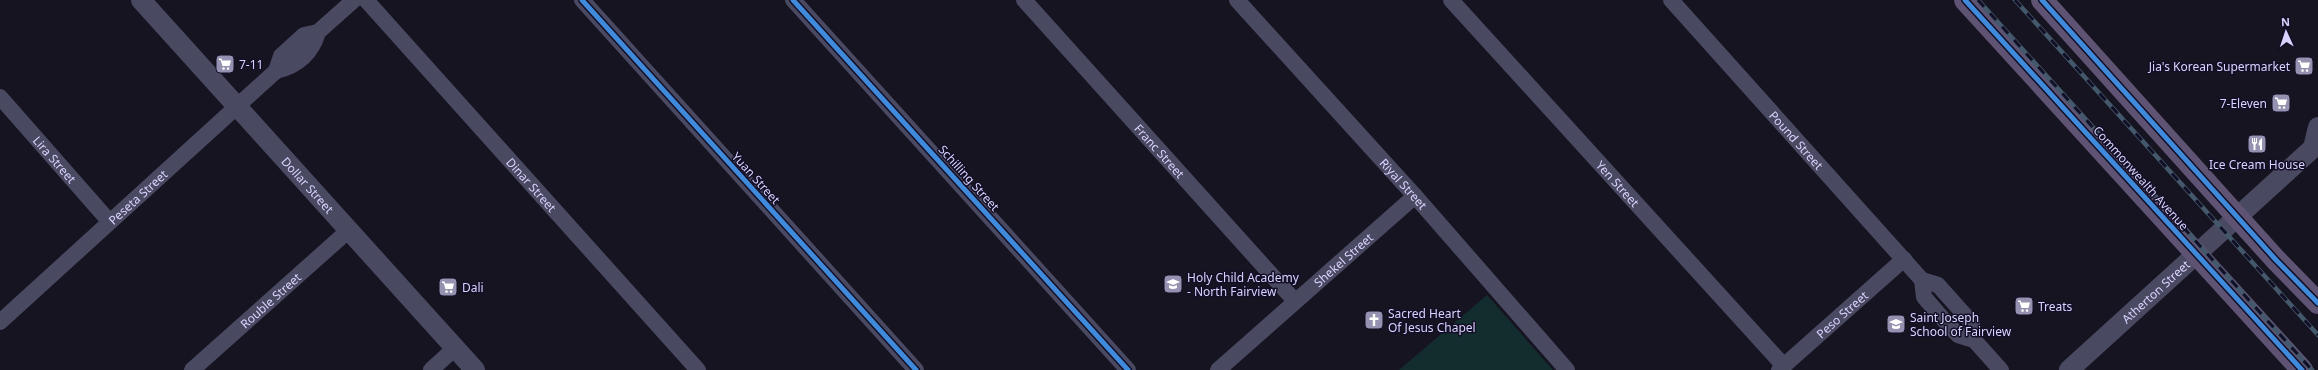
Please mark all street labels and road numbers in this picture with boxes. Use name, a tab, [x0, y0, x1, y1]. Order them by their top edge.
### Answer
street label: Pound Street	[1766, 107, 1828, 173]
street label: Franc Street	[1131, 120, 1189, 182]
street label: Commonwealth Avenue	[2090, 122, 2193, 234]
street label: Lira Street	[29, 132, 81, 187]
street label: Schilling Street	[935, 141, 1004, 215]
street label: Yuan Street	[728, 148, 784, 208]
street label: Dollar Street	[278, 153, 338, 217]
street label: Dinar Street	[503, 154, 561, 216]
street label: Riyal Street	[1376, 154, 1432, 213]
street label: Yen Street	[1592, 157, 1644, 211]
street label: Peseta Street	[104, 165, 171, 228]
street label: Shekel Street	[1310, 228, 1377, 290]
street label: Atherton Street	[2118, 255, 2194, 327]
street label: Rouble Street	[236, 268, 305, 332]
street label: Peso Street	[1812, 286, 1872, 342]

